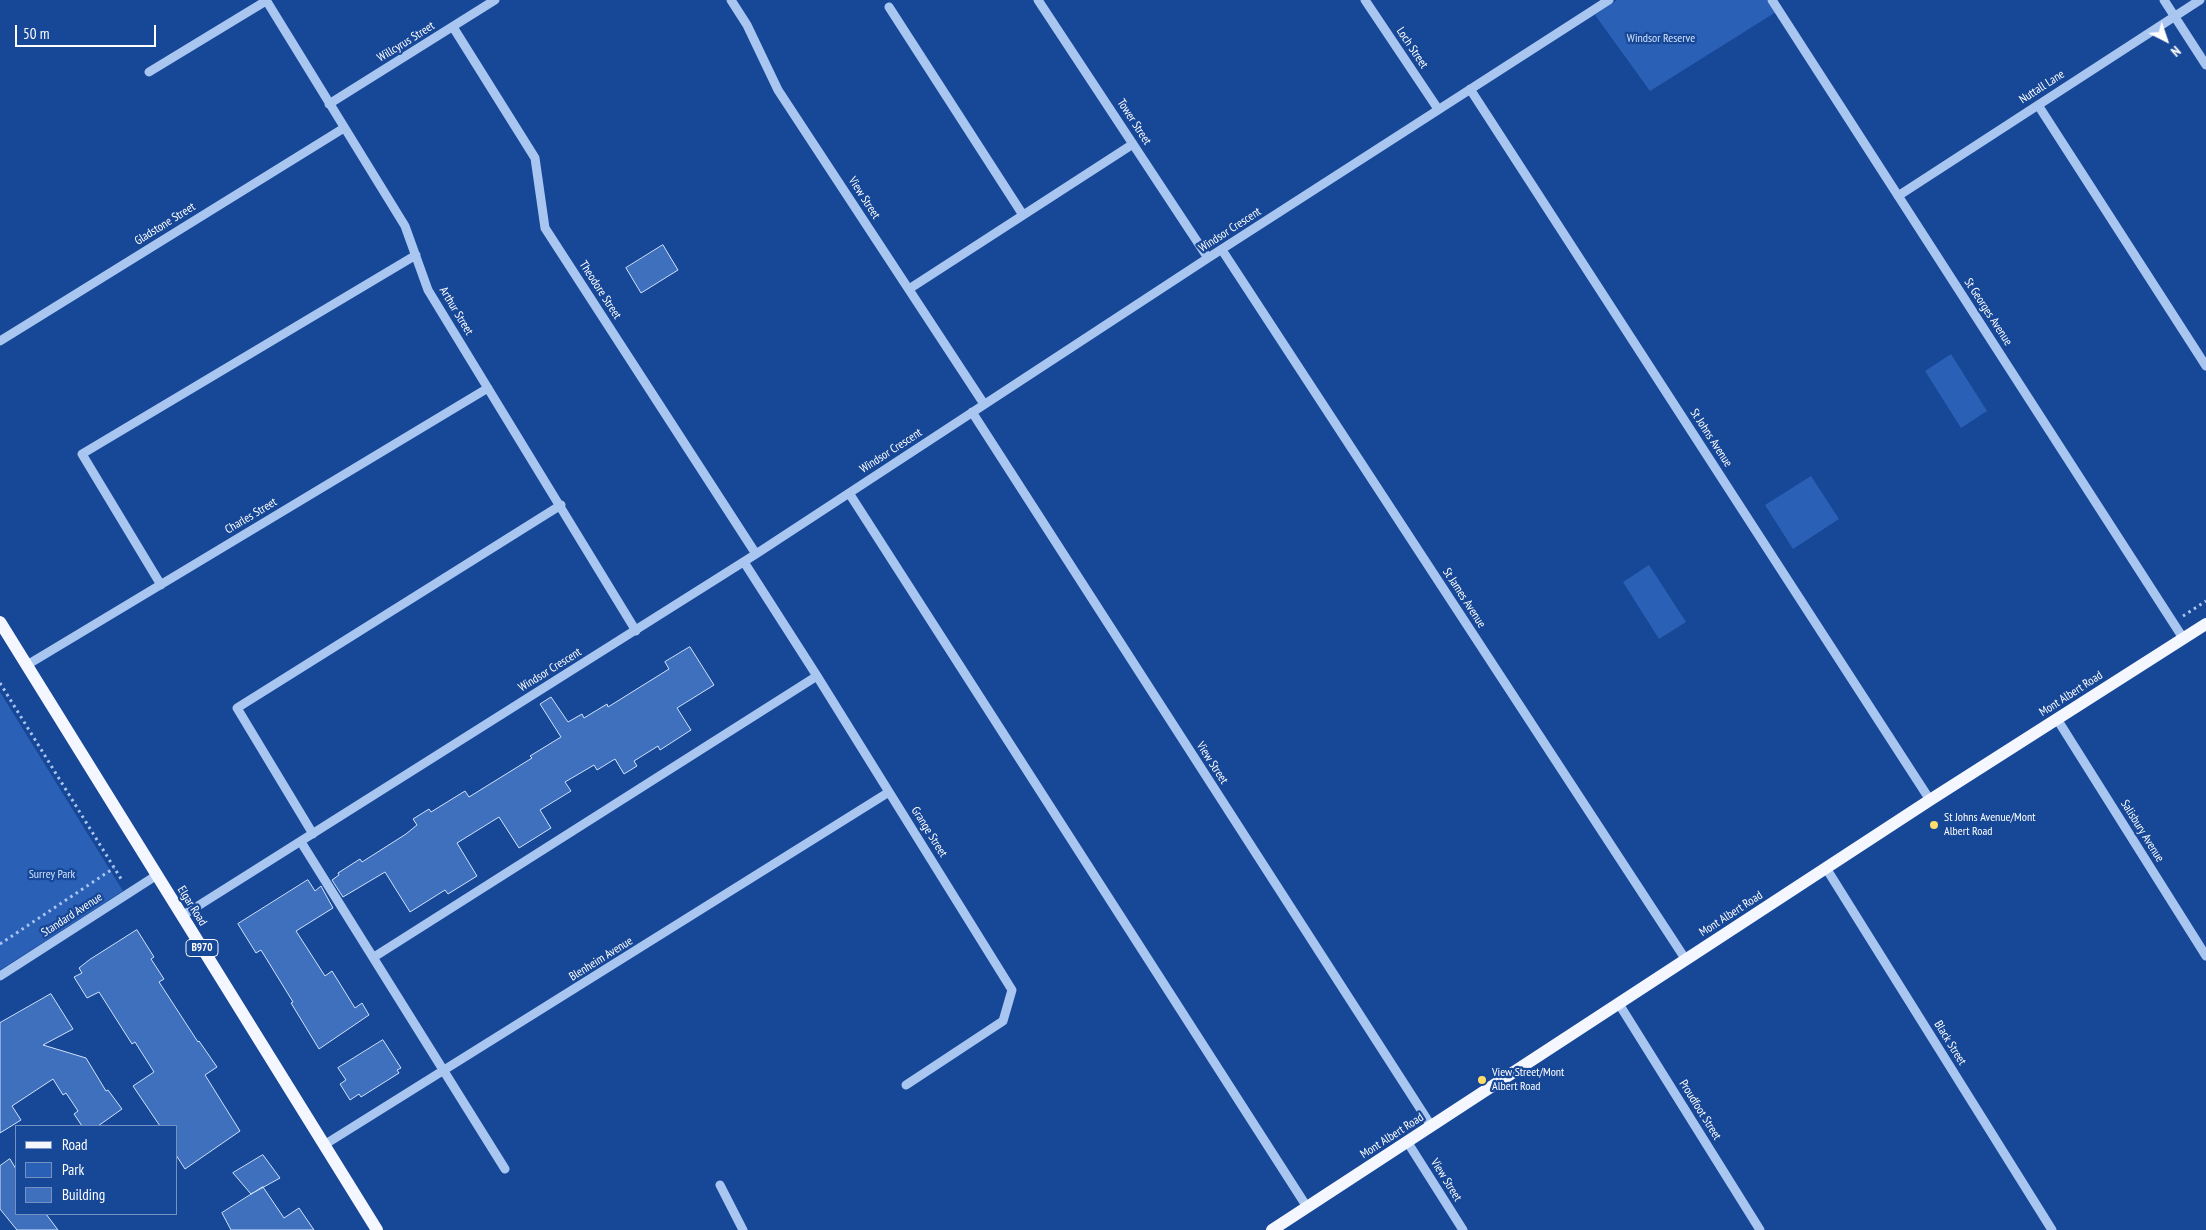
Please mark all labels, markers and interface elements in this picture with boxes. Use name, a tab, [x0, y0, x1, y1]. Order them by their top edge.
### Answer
scale bar	[18, 15, 159, 47]
north arrow	[2141, 15, 2191, 65]
street label: Willcyrus Street	[375, 19, 437, 65]
text: 50 m	[23, 24, 49, 43]
street label: Loch Street	[1393, 25, 1431, 71]
park label: Windsor Reserve	[1627, 32, 1695, 46]
text: N	[2167, 42, 2185, 61]
street label: Nuttall Lane	[2017, 67, 2067, 107]
street label: Tower Street	[1114, 96, 1154, 148]
street label: View Street	[845, 174, 883, 222]
street label: Gladstone Street	[132, 200, 198, 248]
street label: Windsor Crescent	[1196, 205, 1264, 255]
street label: Theodore Street	[576, 258, 624, 322]
street label: St Georges Avenue	[1961, 276, 2015, 348]
street label: Arthur Street	[436, 284, 476, 338]
street label: St Johns Avenue	[1687, 406, 1735, 470]
street label: Windsor Crescent	[857, 426, 925, 476]
street label: Charles Street	[222, 495, 280, 537]
street label: St James Avenue	[1439, 565, 1489, 631]
street label: Windsor Crescent	[516, 645, 584, 695]
street label: Mont Albert Road	[2037, 668, 2105, 720]
street label: View Street	[1193, 739, 1231, 787]
street label: Salisbury Avenue	[2117, 797, 2167, 865]
street label: Grange Street	[908, 804, 950, 860]
place label: St Johns Avenue/Mont Albert Road	[1944, 811, 2035, 839]
marker: St Johns Avenue/Mont Albert Road	[1928, 819, 1940, 831]
park label: Surrey Park	[29, 868, 75, 882]
street label: Elgar Road	[174, 883, 210, 929]
street label: Mont Albert Road	[1697, 888, 1765, 940]
street label: Standard Avenue	[39, 890, 105, 940]
street label: Blenheim Avenue	[567, 934, 635, 984]
road number: B970	[186, 940, 218, 956]
street label: Black Street	[1931, 1018, 1969, 1068]
place label: View Street/Mont Albert Road	[1492, 1066, 1564, 1094]
marker: View Street/Mont Albert Road	[1476, 1074, 1488, 1086]
street label: Proudfoot Street	[1676, 1077, 1724, 1143]
street label: Mont Albert Road	[1358, 1110, 1426, 1162]
legend	[15, 1125, 178, 1215]
text: Road	[62, 1135, 88, 1154]
street label: View Street	[1427, 1156, 1465, 1204]
text: Park	[62, 1160, 84, 1179]
text: Building	[62, 1185, 105, 1204]

